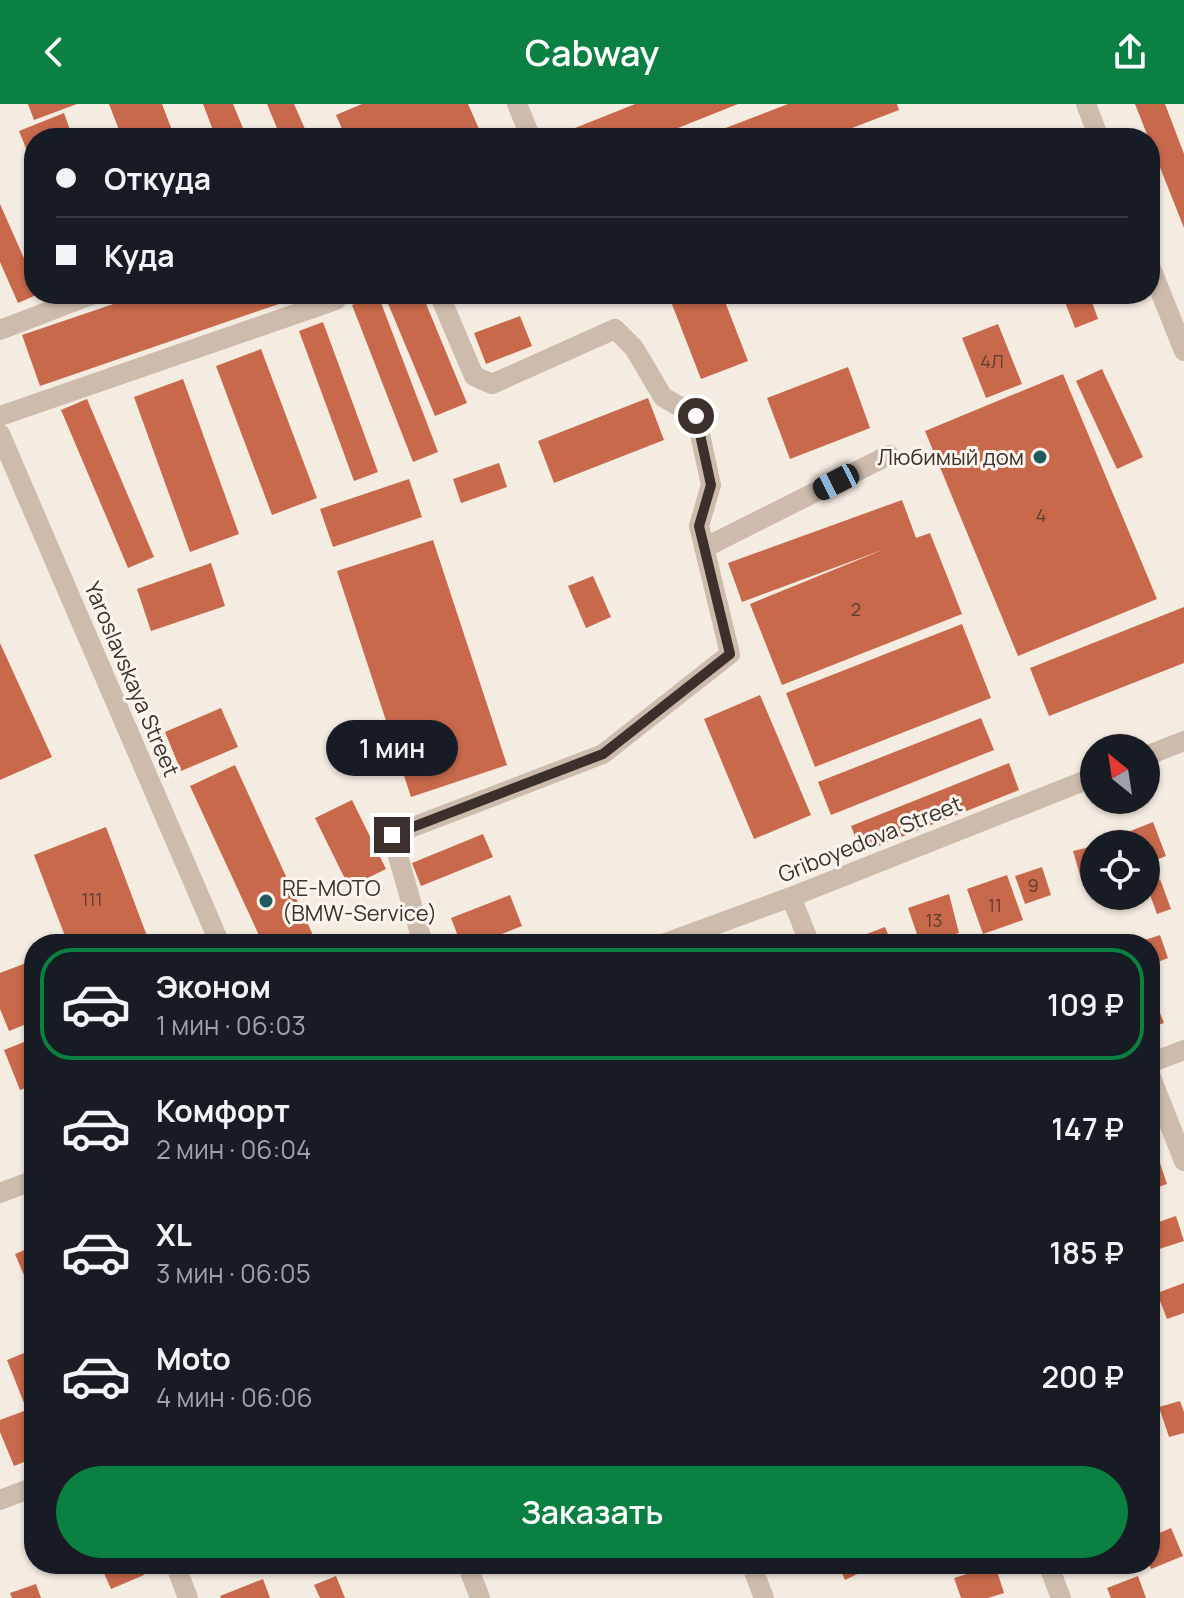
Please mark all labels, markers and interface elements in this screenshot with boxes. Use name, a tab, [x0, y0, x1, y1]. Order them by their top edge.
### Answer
text: Cabway	[525, 28, 659, 77]
icon: back	[32, 30, 76, 74]
icon: share	[1108, 30, 1152, 74]
text: Откуда	[104, 158, 211, 199]
text: Куда	[104, 235, 175, 276]
house number: 4Л	[980, 349, 1004, 373]
route start	[678, 398, 714, 434]
place label: Любимый дом	[878, 442, 1024, 472]
marker: Любимый дом	[1031, 448, 1049, 466]
car	[809, 460, 863, 504]
house number: 4	[1036, 503, 1046, 527]
street label: Yaroslavskaya Street	[77, 577, 187, 781]
house number: 2	[851, 597, 861, 621]
callout: 1 мин	[326, 719, 458, 775]
text: 1 мин	[359, 730, 425, 766]
north arrow	[1080, 734, 1160, 814]
map controls	[1080, 734, 1160, 910]
street label: Griboyedova Street	[774, 788, 966, 890]
route end	[374, 817, 410, 853]
button: locate	[1080, 830, 1160, 910]
place label: RE-MOTO (BMW-Service)	[282, 873, 437, 928]
house number: 9	[1027, 873, 1039, 897]
house number: 111	[81, 887, 103, 911]
marker: RE-MOTO (BMW-Service)	[257, 892, 275, 910]
house number: 11	[988, 893, 1002, 917]
house number: 13	[926, 908, 942, 932]
text: Эконом	[156, 966, 271, 1007]
icon: car	[60, 968, 132, 1040]
text: 109 ₽	[1047, 984, 1124, 1025]
text: 1 мин · 06:03	[156, 1007, 306, 1043]
text: Комфорт	[156, 1090, 290, 1131]
icon: car	[60, 1092, 132, 1164]
text: 147 ₽	[1051, 1108, 1124, 1149]
text: 2 мин · 06:04	[156, 1131, 311, 1167]
text: XL	[156, 1214, 192, 1255]
icon: car	[60, 1216, 132, 1288]
text: 185 ₽	[1049, 1232, 1124, 1273]
text: 3 мин · 06:05	[156, 1255, 311, 1291]
text: Moto	[156, 1338, 231, 1379]
icon: car	[60, 1340, 132, 1412]
text: 200 ₽	[1041, 1356, 1124, 1397]
text: 4 мин · 06:06	[156, 1379, 313, 1415]
button: Заказать	[56, 1466, 1128, 1558]

